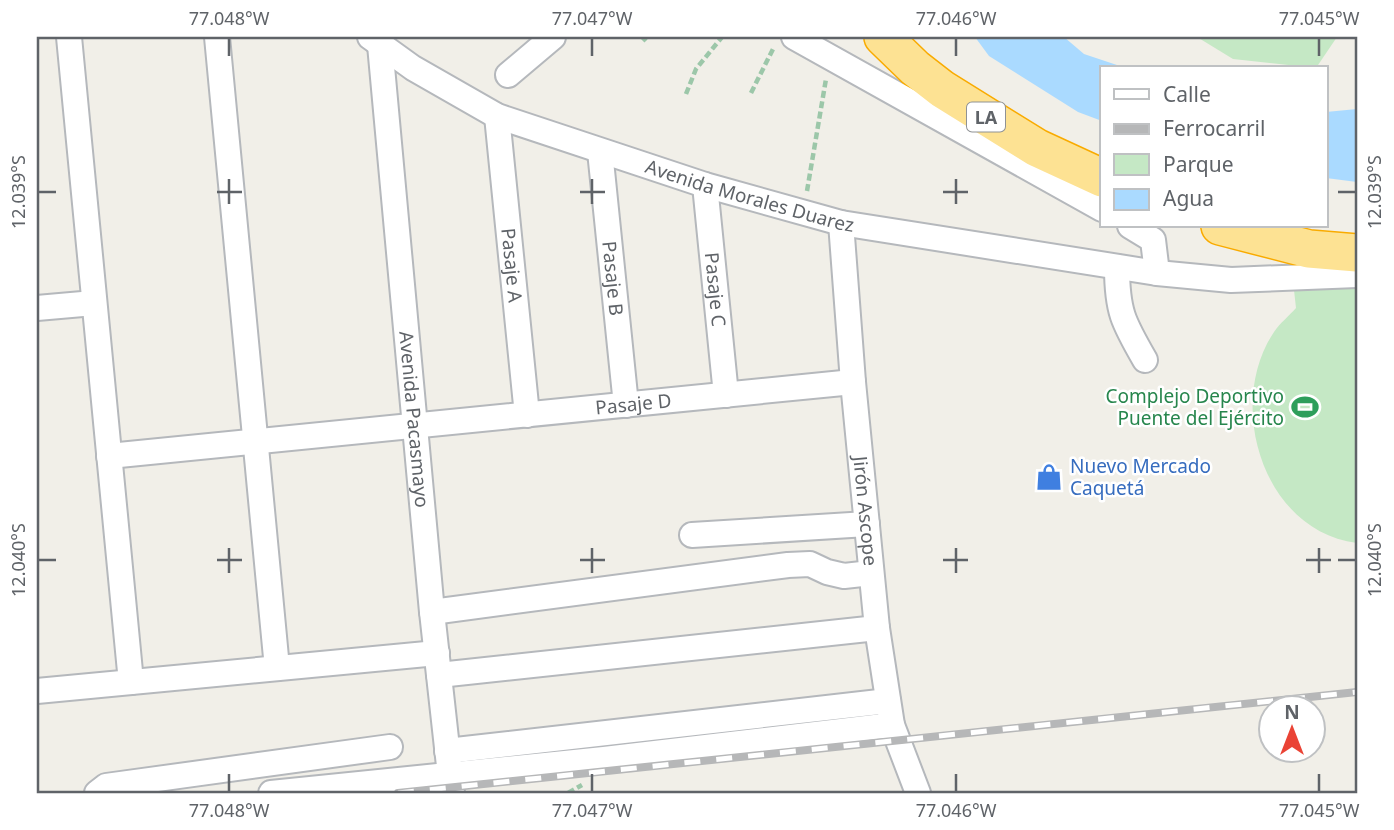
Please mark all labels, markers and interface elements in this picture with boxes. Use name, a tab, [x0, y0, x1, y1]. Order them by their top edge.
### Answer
text: 77.048°W	[189, 6, 270, 30]
text: 77.047°W	[552, 6, 633, 30]
text: 77.046°W	[916, 6, 997, 30]
text: 77.045°W	[1279, 6, 1360, 30]
legend	[1100, 66, 1328, 228]
text: Calle	[1163, 80, 1211, 108]
road number: LA	[967, 103, 1005, 132]
text: Ferrocarril	[1163, 114, 1265, 142]
text: Parque	[1163, 150, 1233, 178]
street label: Avenida Morales Duarez	[642, 153, 856, 238]
text: 12.039°S	[6, 155, 30, 229]
text: 12.039°S	[1362, 155, 1386, 229]
text: Agua	[1163, 184, 1214, 212]
street label: Pasaje A	[495, 227, 529, 305]
street label: Pasaje B	[596, 240, 630, 317]
street label: Pasaje C	[699, 251, 732, 328]
street label: Avenida Pacasmayo	[393, 330, 435, 509]
place label: Complejo Deportivo Puente del Ejército	[1106, 383, 1284, 431]
street label: Pasaje D	[594, 387, 673, 421]
sports icon: Complejo Deportivo Puente del Ejército	[1290, 392, 1320, 422]
street label: Jirón Ascope	[847, 453, 884, 567]
place label: Nuevo Mercado Caquetá	[1070, 453, 1211, 501]
shop icon: Nuevo Mercado Caquetá	[1034, 462, 1064, 492]
text: 12.040°S	[6, 523, 30, 597]
text: 12.040°S	[1362, 523, 1386, 597]
north arrow	[1258, 694, 1328, 764]
text: N	[1284, 699, 1300, 725]
text: 77.048°W	[189, 798, 270, 822]
text: 77.047°W	[552, 798, 633, 822]
text: 77.046°W	[916, 798, 997, 822]
text: 77.045°W	[1279, 798, 1360, 822]

